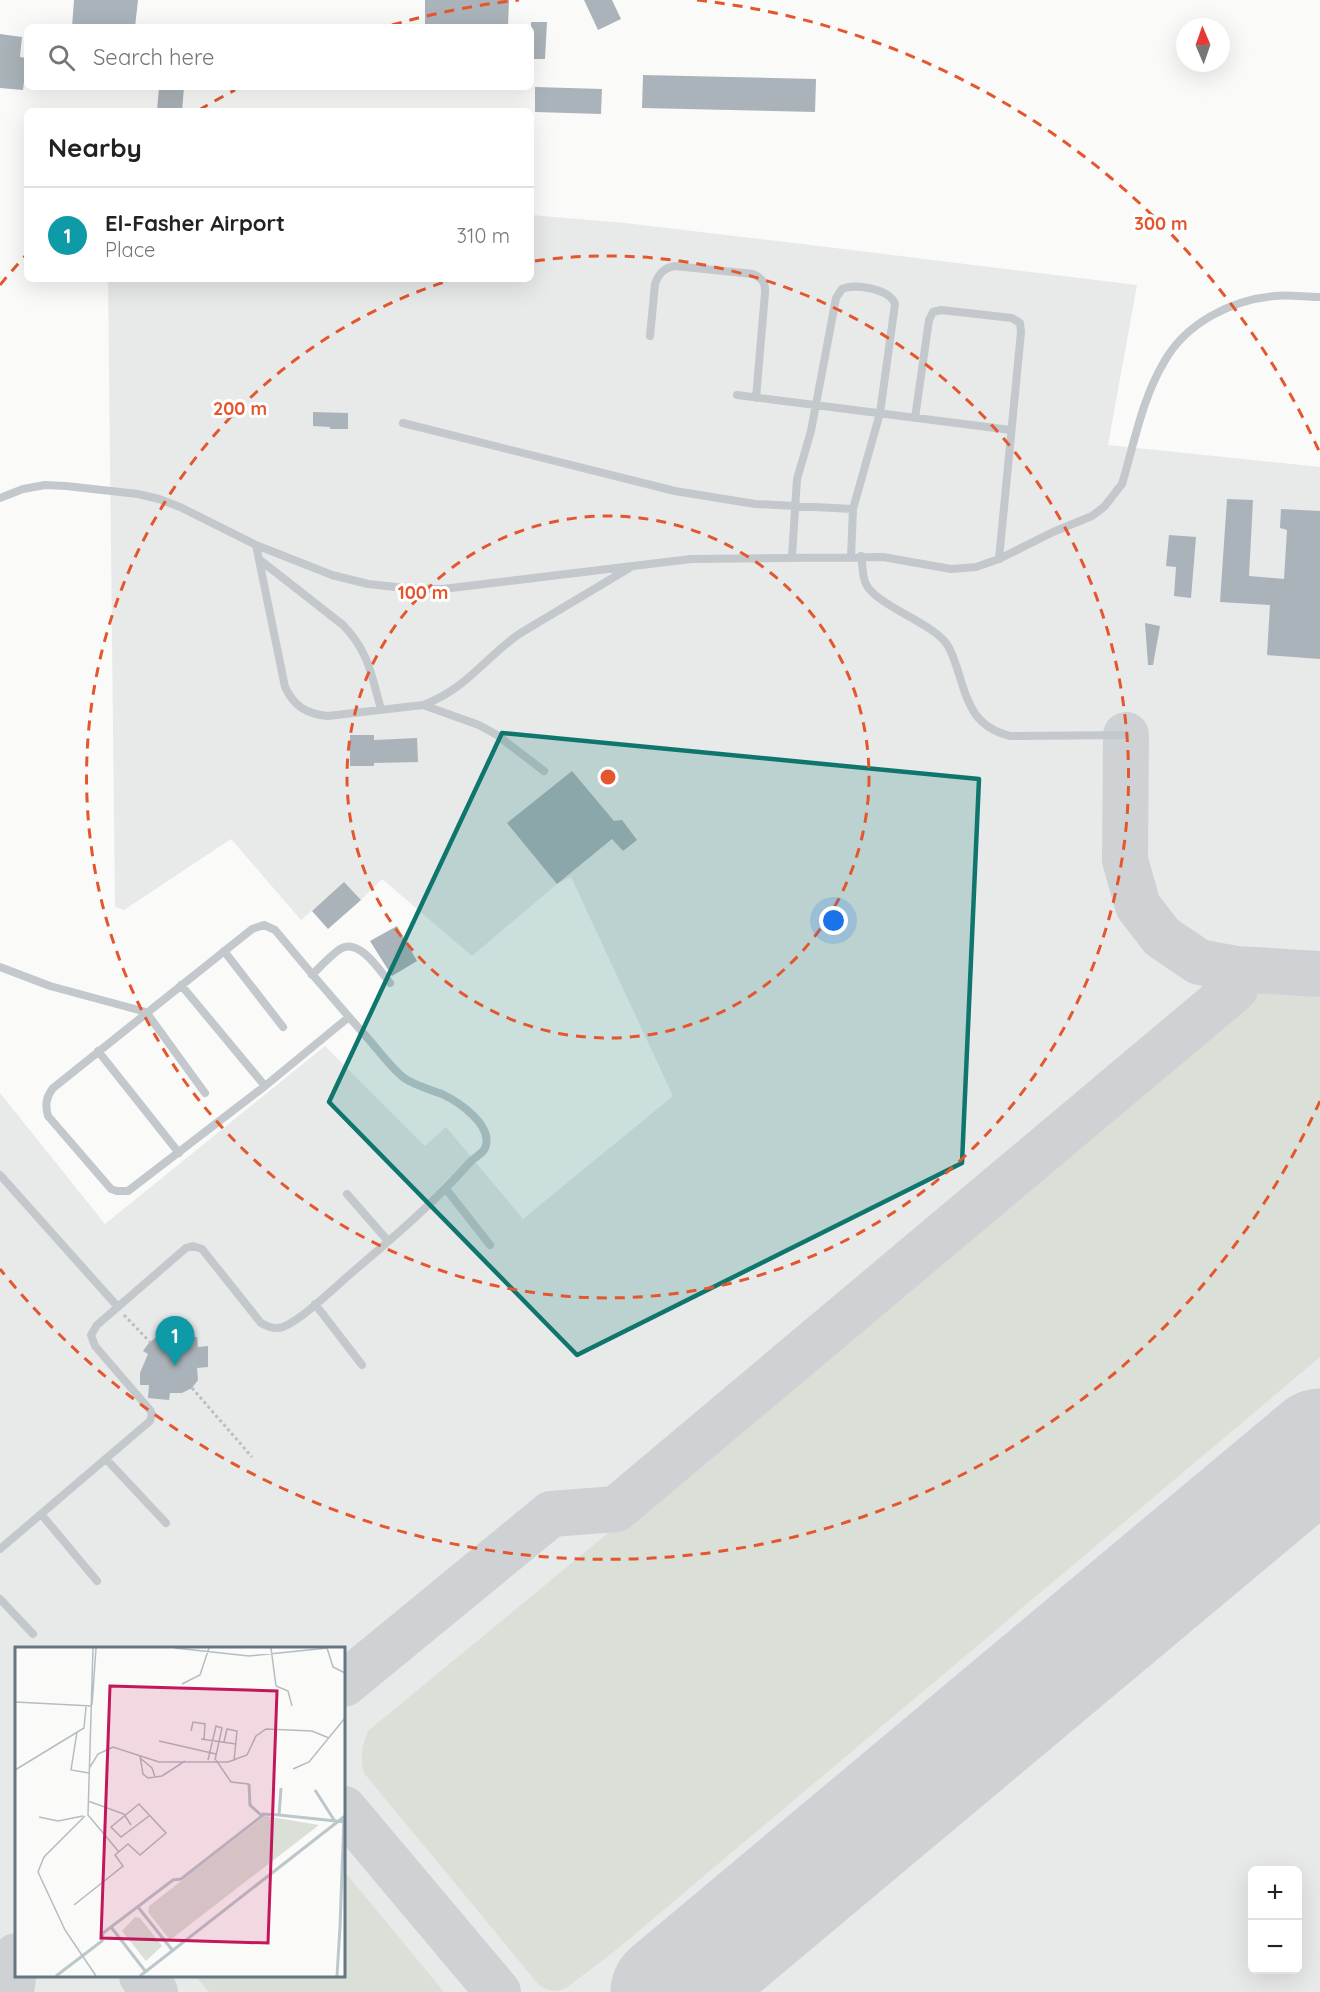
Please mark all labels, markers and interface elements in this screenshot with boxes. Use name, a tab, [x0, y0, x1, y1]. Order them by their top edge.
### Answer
north arrow	[1176, 18, 1230, 72]
search box	[24, 24, 534, 90]
icon: search	[45, 41, 78, 74]
text: Search here	[93, 43, 214, 71]
text: Nearby	[48, 131, 142, 164]
text: El-Fasher Airport	[105, 209, 285, 237]
text: 300 m	[1134, 212, 1188, 235]
text: 1	[64, 223, 71, 248]
text: 310 m	[457, 223, 510, 248]
text: Place	[105, 237, 155, 262]
text: 200 m	[213, 397, 267, 420]
text: 100 m	[398, 581, 448, 604]
centre of rings	[598, 767, 618, 787]
your location	[819, 906, 848, 935]
pin: 1	[156, 1316, 195, 1366]
inset map	[15, 1647, 345, 1977]
map controls	[1248, 1866, 1302, 1974]
button: +	[1248, 1866, 1302, 1920]
button: −	[1248, 1920, 1302, 1974]

